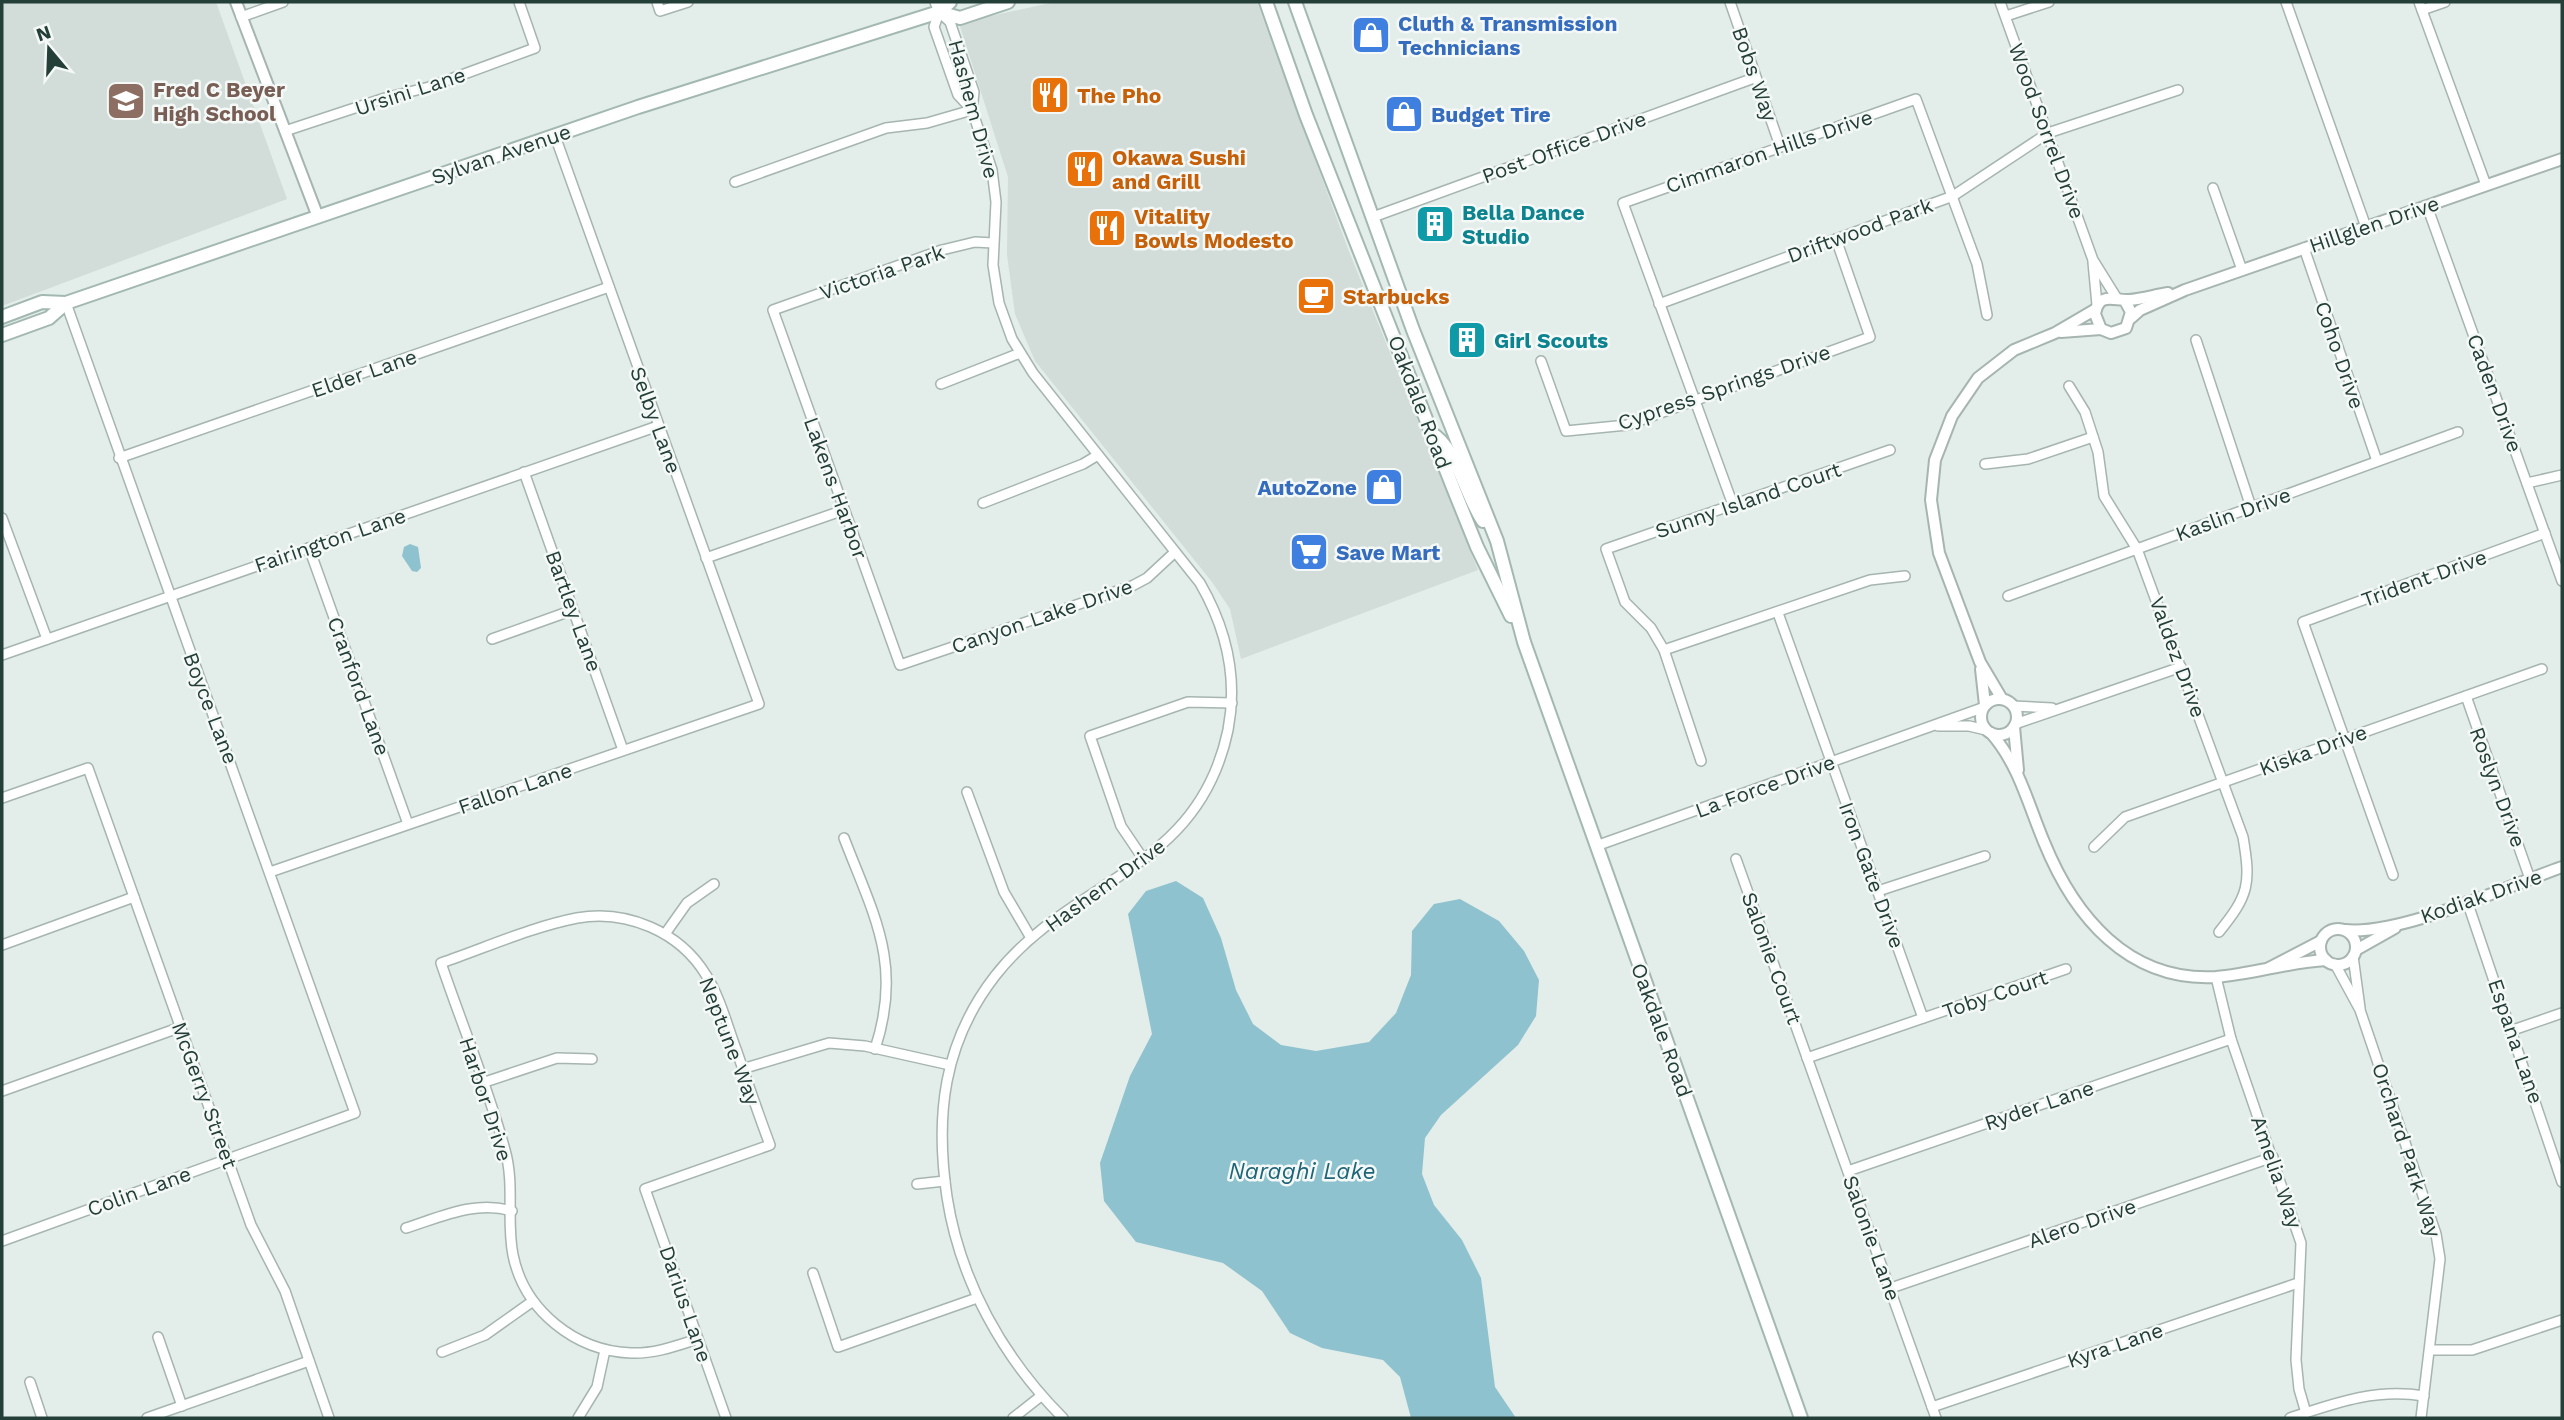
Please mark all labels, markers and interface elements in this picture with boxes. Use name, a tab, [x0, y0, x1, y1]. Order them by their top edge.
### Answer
place label: Cluth & Transmission Technicians	[1398, 11, 1617, 60]
north arrow	[14, 14, 84, 84]
shop icon: Cluth & Transmission Technicians	[1350, 14, 1392, 56]
text: N	[33, 20, 54, 47]
street label: Bobs Way	[1727, 23, 1783, 125]
street label: Hashem Drive	[943, 37, 1005, 181]
street label: Wood Sorrel Drive	[2004, 40, 2090, 222]
street label: Ursini Lane	[352, 61, 468, 121]
restaurant icon: The Pho	[1029, 74, 1071, 116]
place label: Fred C Beyer High School	[153, 77, 285, 126]
school or university icon: Fred C Beyer High School	[105, 80, 147, 122]
place label: The Pho	[1077, 83, 1161, 108]
shop icon: Budget Tire	[1383, 93, 1425, 135]
place label: Budget Tire	[1431, 102, 1551, 127]
street label: Cimmaron Hills Drive	[1662, 104, 1876, 198]
street label: Post Office Drive	[1478, 106, 1650, 188]
street label: Sylvan Avenue	[428, 118, 574, 190]
place label: Okawa Sushi and Grill	[1112, 145, 1246, 194]
restaurant icon: Okawa Sushi and Grill	[1064, 148, 1106, 190]
street label: Hillglen Drive	[2306, 190, 2442, 258]
street label: Driftwood Park	[1784, 192, 1936, 268]
place label: Bella Dance Studio	[1462, 200, 1585, 249]
building icon: Bella Dance Studio	[1414, 203, 1456, 245]
place label: Vitality Bowls Modesto	[1134, 204, 1294, 253]
restaurant icon: Vitality Bowls Modesto	[1086, 207, 1128, 249]
street label: Victoria Park	[816, 239, 948, 305]
cafe icon: Starbucks	[1295, 275, 1337, 317]
place label: Starbucks	[1343, 284, 1449, 309]
street label: Coho Drive	[2310, 298, 2370, 412]
building icon: Girl Scouts	[1446, 319, 1488, 361]
place label: Girl Scouts	[1494, 328, 1608, 353]
street label: Caden Drive	[2462, 330, 2528, 456]
street label: Oakdale Road	[1383, 332, 1457, 472]
street label: Cypress Springs Drive	[1614, 339, 1834, 435]
street label: Elder Lane	[308, 343, 420, 403]
street label: Selby Lane	[625, 363, 687, 477]
street label: Lakens Harbor	[799, 414, 873, 563]
street label: Sunny Island Court	[1652, 456, 1844, 544]
shop icon: AutoZone	[1363, 466, 1405, 508]
place label: AutoZone	[1257, 475, 1357, 500]
street label: Kaslin Drive	[2172, 482, 2294, 546]
street label: Fairington Lane	[251, 502, 409, 578]
supermarket icon: Save Mart	[1288, 531, 1330, 573]
place label: Save Mart	[1336, 540, 1440, 565]
street label: Trident Drive	[2358, 544, 2490, 612]
street label: Bartley Lane	[540, 547, 608, 675]
street label: Canyon Lake Drive	[948, 573, 1136, 659]
street label: Valdez Drive	[2145, 593, 2211, 721]
street label: Cranford Lane	[322, 613, 396, 759]
street label: Boyce Lane	[178, 649, 244, 767]
street label: Kiska Drive	[2256, 719, 2370, 781]
street label: Roslyn Drive	[2465, 723, 2531, 851]
street label: La Force Drive	[1692, 749, 1838, 823]
street label: Fallon Lane	[455, 757, 575, 819]
street label: Iron Gate Drive	[1834, 798, 1910, 952]
street label: Hashem Drive	[1040, 833, 1170, 937]
street label: Kodiak Drive	[2417, 864, 2545, 928]
street label: Salonie Court	[1737, 889, 1808, 1028]
street label: Oakdale Road	[1626, 959, 1698, 1101]
street label: Toby Court	[1939, 964, 2051, 1024]
street label: Neptune Way	[694, 973, 766, 1109]
street label: Espana Lane	[2483, 975, 2549, 1107]
street label: McGerry Street	[167, 1018, 243, 1172]
street label: Harbor Drive	[454, 1034, 518, 1164]
street label: Orchard Park Way	[2367, 1060, 2447, 1240]
street label: Ryder Lane	[1981, 1075, 2097, 1135]
street label: Amelia Way	[2246, 1112, 2308, 1232]
water label: Naraghi Lake	[1228, 1158, 1376, 1185]
street label: Colin Lane	[84, 1161, 194, 1221]
street label: Salonie Lane	[1838, 1172, 1906, 1304]
street label: Alero Drive	[2025, 1193, 2139, 1253]
street label: Darius Lane	[654, 1242, 718, 1366]
street label: Kyra Lane	[2064, 1317, 2166, 1373]

